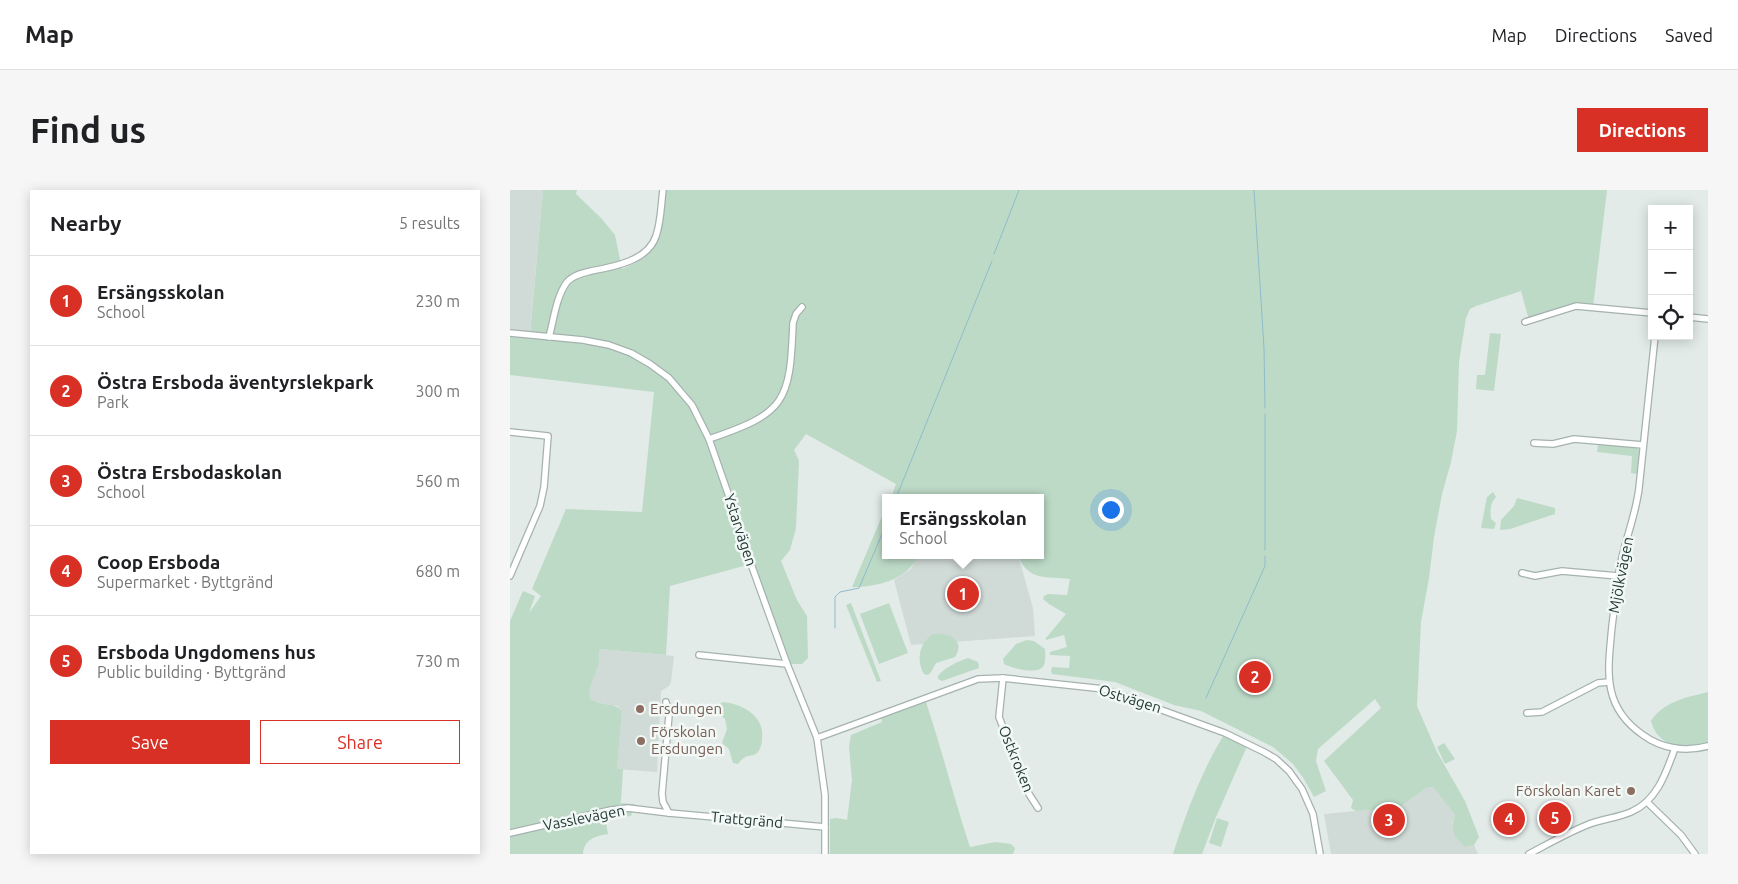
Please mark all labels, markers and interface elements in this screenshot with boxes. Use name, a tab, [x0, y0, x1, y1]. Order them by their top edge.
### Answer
text: Map	[25, 21, 74, 48]
text: Map	[1491, 25, 1527, 45]
text: Directions	[1555, 25, 1637, 45]
text: Saved	[1665, 25, 1713, 45]
button: Directions	[1577, 108, 1708, 152]
text: Find us	[30, 110, 146, 150]
map controls	[1648, 205, 1693, 340]
button: +	[1648, 205, 1693, 250]
text: Nearby	[50, 211, 121, 235]
text: 5 results	[399, 214, 460, 232]
button: −	[1648, 250, 1693, 295]
text: Ersängsskolan	[97, 281, 225, 303]
text: 1	[61, 292, 71, 310]
text: 230 m	[415, 292, 460, 310]
button: locate	[1648, 295, 1693, 340]
text: School	[97, 303, 145, 321]
text: Östra Ersboda äventyrslekpark	[97, 371, 374, 393]
text: 2	[61, 382, 71, 400]
text: 300 m	[415, 382, 460, 400]
text: Park	[97, 393, 129, 411]
text: Östra Ersbodaskolan	[97, 461, 282, 483]
text: 3	[61, 472, 71, 490]
text: 560 m	[415, 472, 460, 490]
text: School	[97, 483, 145, 501]
street label: Ystarvägen	[721, 492, 760, 568]
popup	[882, 494, 1044, 559]
your location	[1098, 497, 1124, 523]
text: Ersängsskolan	[899, 507, 1027, 529]
text: School	[899, 529, 947, 547]
street label: Mjölkvägen	[1605, 535, 1636, 615]
text: Coop Ersboda	[97, 551, 220, 573]
text: 4	[61, 562, 71, 580]
text: 680 m	[415, 562, 460, 580]
text: Supermarket · Byttgränd	[97, 573, 273, 591]
pin: 1	[947, 575, 979, 613]
text: Ersboda Ungdomens hus	[97, 641, 316, 663]
text: 5	[61, 652, 71, 670]
text: 730 m	[415, 652, 460, 670]
pin: 2	[1239, 658, 1271, 696]
text: Public building · Byttgränd	[97, 663, 286, 681]
street label: Ostvägen	[1097, 681, 1163, 716]
place label: Ersdungen	[650, 700, 722, 717]
marker: Ersdungen	[634, 703, 646, 715]
button: Save	[50, 720, 250, 764]
button: Share	[260, 720, 460, 764]
place label: Förskolan Ersdungen	[651, 723, 723, 757]
street label: Ostkroken	[995, 723, 1037, 795]
marker: Förskolan Ersdungen	[635, 735, 647, 747]
place label: Förskolan Karet	[1516, 782, 1621, 799]
marker: Förskolan Karet	[1625, 785, 1637, 797]
pin: 5	[1539, 799, 1571, 837]
pin: 4	[1493, 800, 1525, 838]
street label: Vasslevägen	[542, 801, 626, 834]
pin: 3	[1373, 801, 1405, 839]
street label: Trattgränd	[710, 808, 784, 831]

